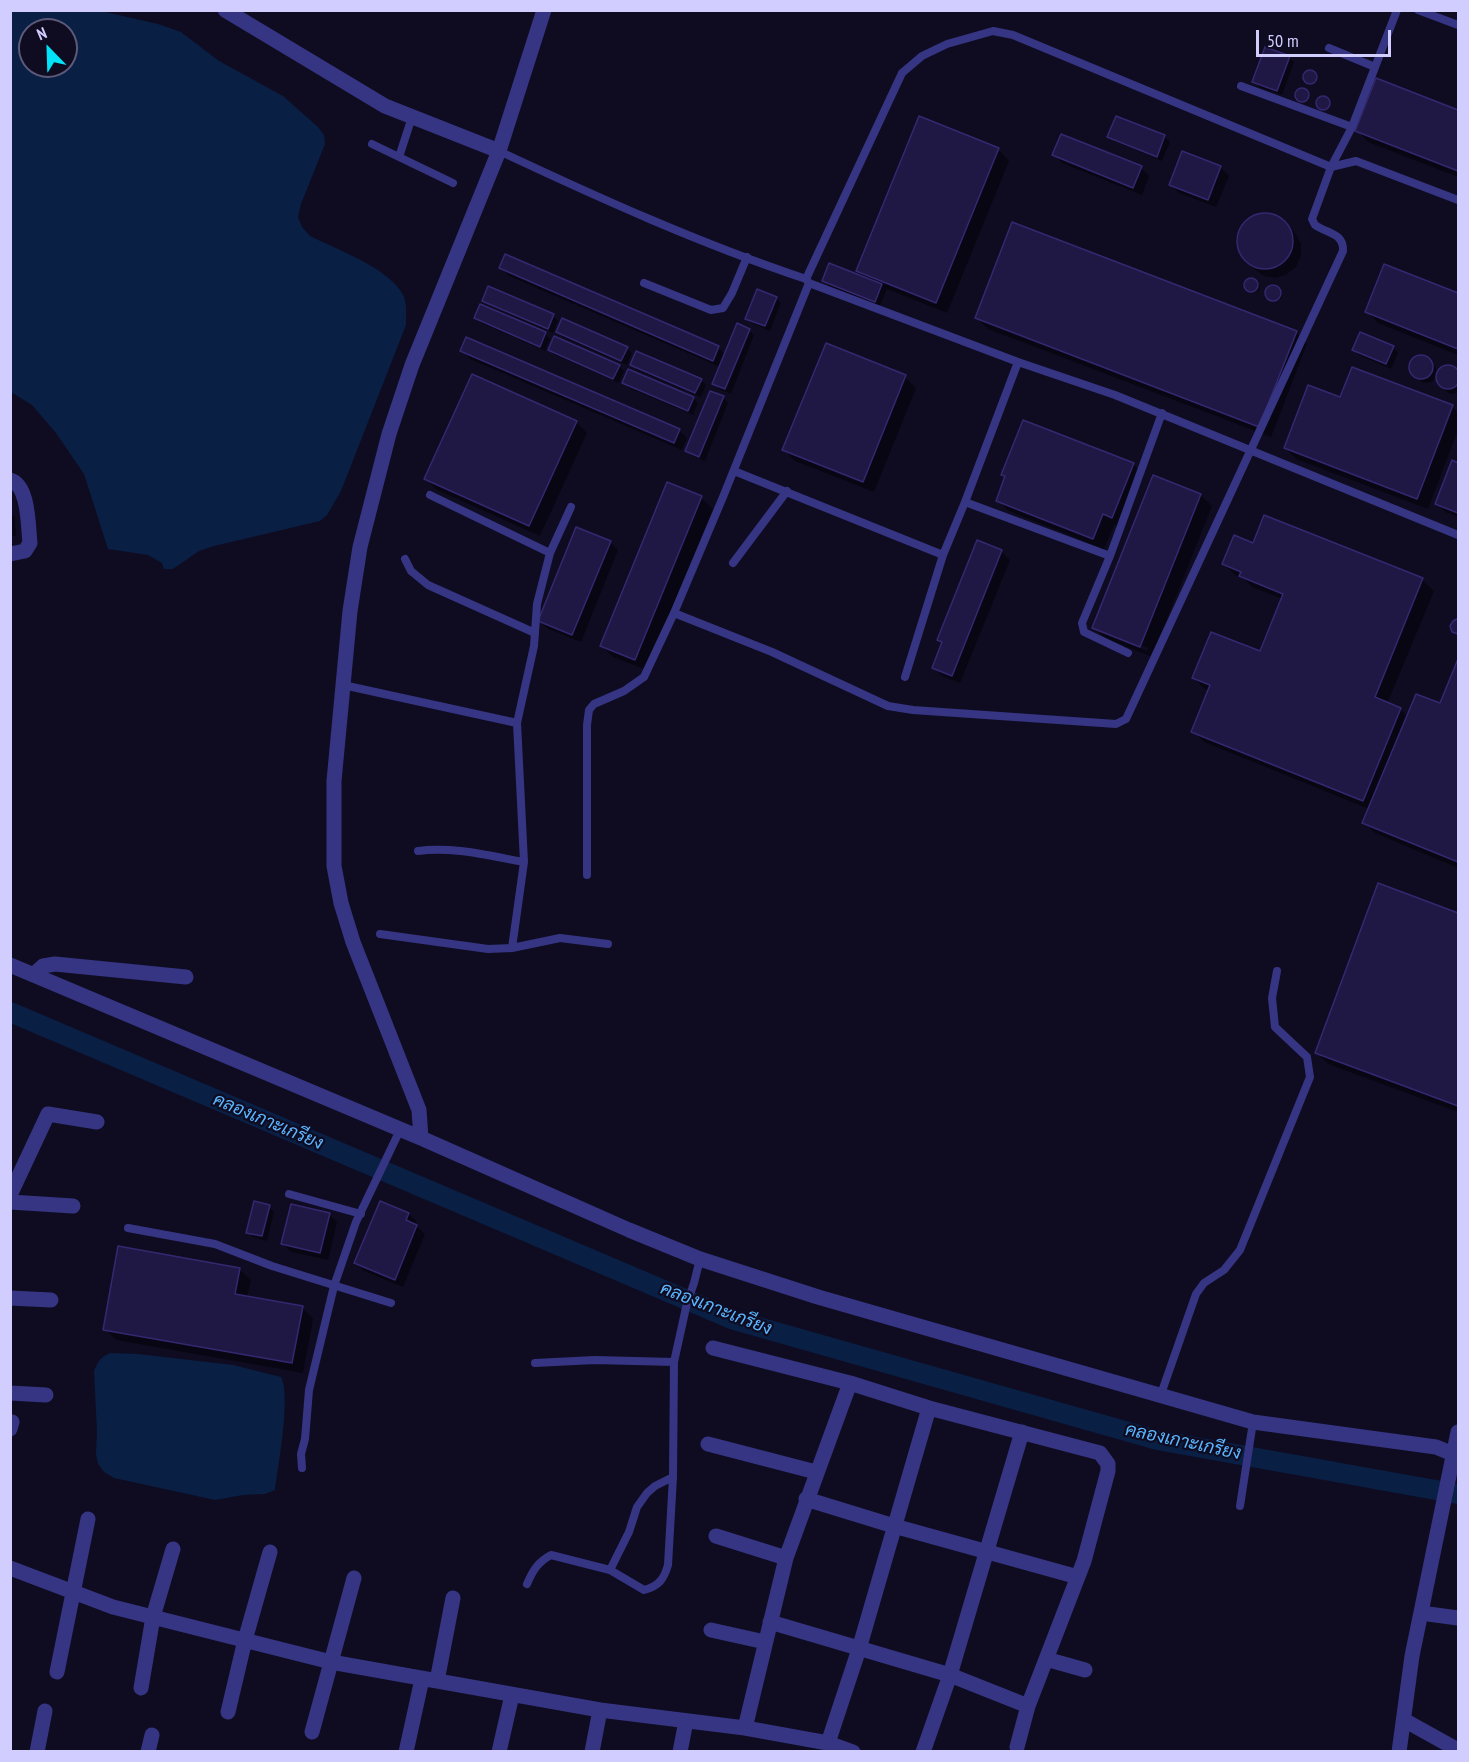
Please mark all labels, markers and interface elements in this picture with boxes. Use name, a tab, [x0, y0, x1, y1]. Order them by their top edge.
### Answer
north arrow	[18, 18, 78, 78]
scale bar	[1259, 18, 1394, 56]
text: N	[34, 22, 50, 44]
text: 50 m	[1267, 29, 1299, 52]
water label: คลองเกาะเกรียง	[210, 1089, 326, 1155]
water label: คลองเกาะเกรียง	[657, 1278, 775, 1340]
water label: คลองเกาะเกรียง	[1123, 1419, 1243, 1465]

